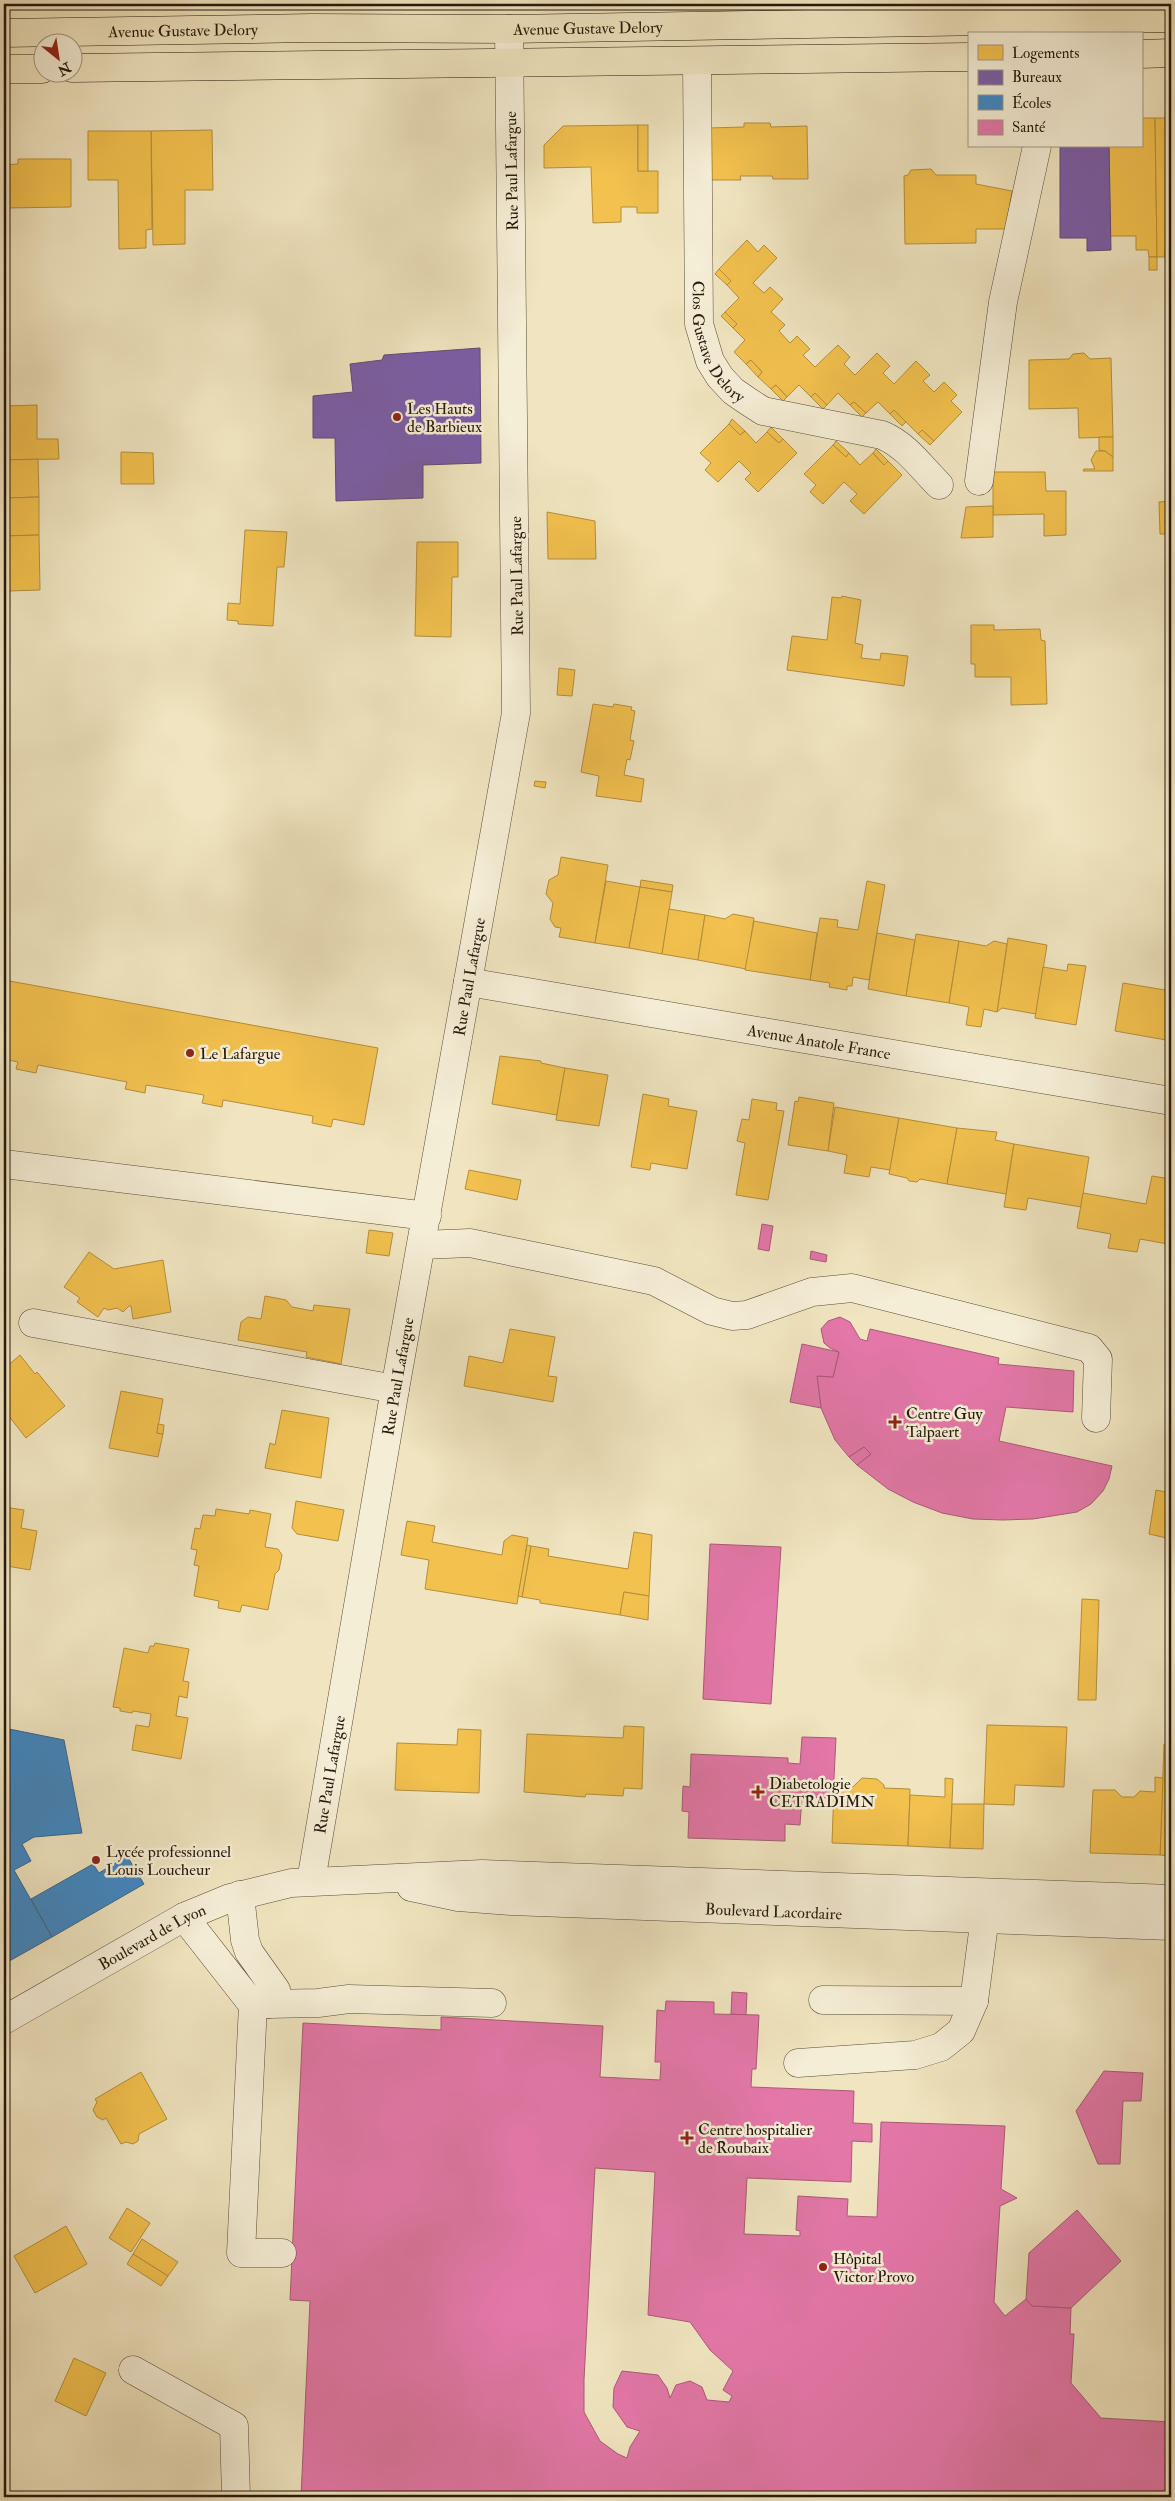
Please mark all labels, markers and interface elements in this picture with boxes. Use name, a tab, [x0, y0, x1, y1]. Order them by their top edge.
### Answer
street label: Avenue Gustave Delory	[512, 17, 664, 40]
street label: Avenue Gustave Delory	[107, 20, 259, 42]
north arrow	[32, 32, 82, 82]
legend	[968, 32, 1142, 148]
text: Logements	[1012, 44, 1079, 63]
text: N	[54, 58, 75, 80]
text: Bureaux	[1012, 68, 1062, 87]
text: Écoles	[1012, 92, 1051, 113]
street label: Rue Paul Lafargue	[501, 111, 523, 231]
text: Santé	[1012, 118, 1046, 137]
street label: Clos Gustave Delory	[688, 281, 749, 408]
place label: Les Hauts de Barbieux	[407, 399, 482, 437]
marker: Les Hauts de Barbieux	[391, 411, 403, 423]
street label: Rue Paul Lafargue	[506, 516, 528, 636]
street label: Rue Paul Lafargue	[449, 916, 490, 1038]
street label: Avenue Anatole France	[745, 1020, 892, 1064]
place label: Le Lafargue	[200, 1044, 281, 1064]
marker: Le Lafargue	[184, 1047, 196, 1059]
street label: Rue Paul Lafargue	[378, 1315, 419, 1437]
place label: Centre Guy Talpaert	[906, 1404, 983, 1443]
marker: Centre Guy Talpaert	[888, 1415, 902, 1429]
street label: Rue Paul Lafargue	[310, 1714, 350, 1835]
place label: Diabetologie CETRADIMN	[769, 1774, 876, 1812]
marker: Diabetologie CETRADIMN	[751, 1785, 765, 1799]
place label: Lycée professionnel Louis Loucheur	[106, 1842, 231, 1880]
marker: Lycée professionnel Louis Loucheur	[90, 1854, 102, 1866]
street label: Boulevard Lacordaire	[705, 1899, 843, 1925]
street label: Boulevard de Lyon	[95, 1900, 209, 1975]
place label: Centre hospitalier de Roubaix	[698, 2120, 812, 2158]
marker: Centre hospitalier de Roubaix	[680, 2131, 694, 2145]
place label: Hôpital Victor Provo	[833, 2249, 915, 2287]
marker: Hôpital Victor Provo	[817, 2261, 829, 2273]

